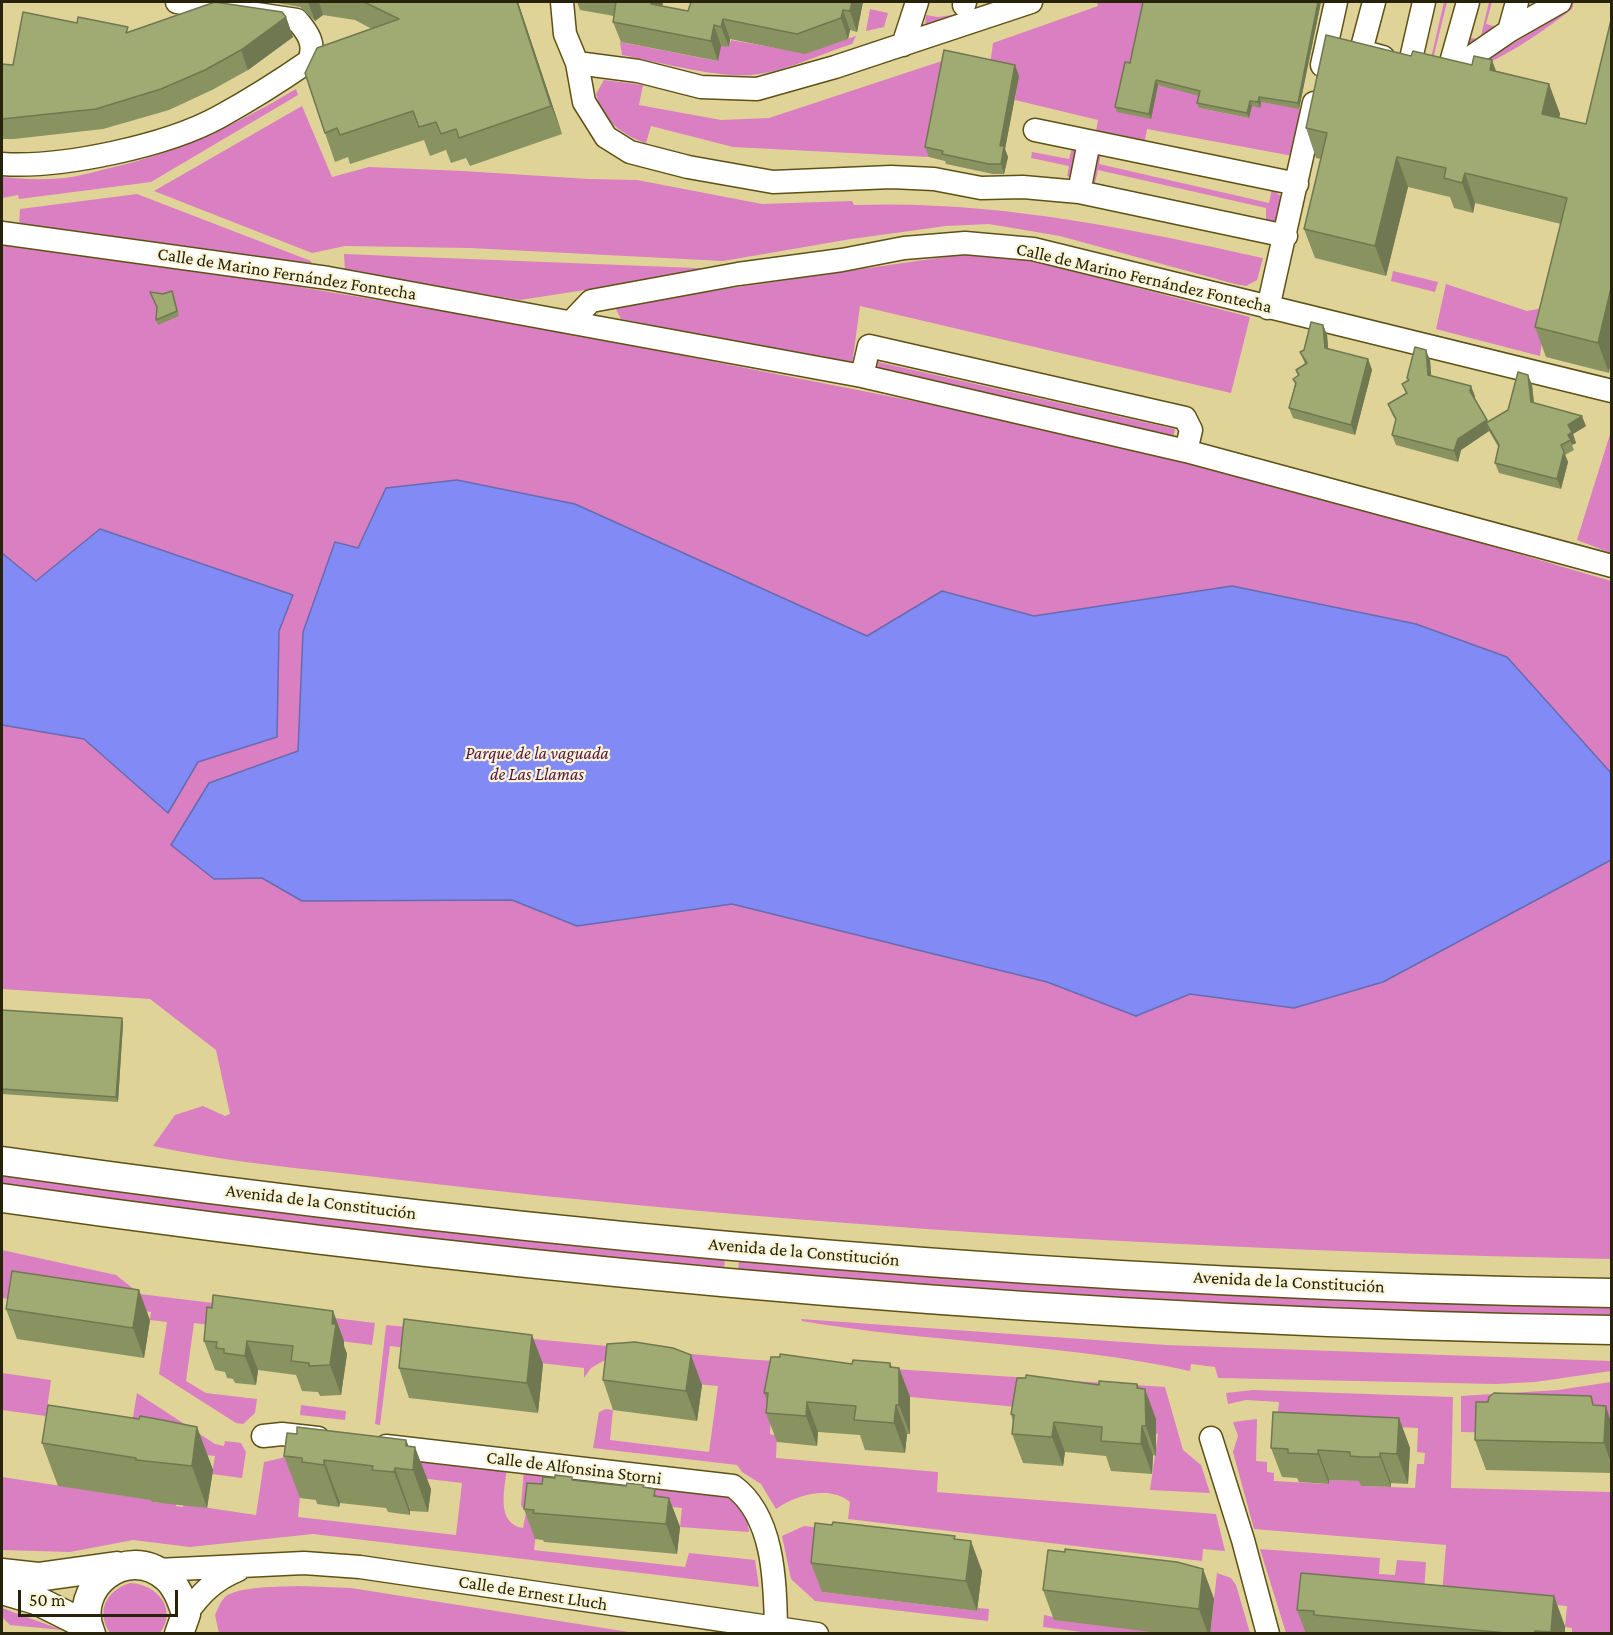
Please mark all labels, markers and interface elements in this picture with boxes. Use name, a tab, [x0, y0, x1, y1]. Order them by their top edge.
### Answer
street label: Calle de Marino Fernández Fontecha	[1014, 238, 1274, 318]
street label: Calle de Marino Fernández Fontecha	[156, 243, 418, 305]
park label: Parque de la vaguada de Las Llamas	[465, 742, 609, 784]
street label: Avenida de la Constitución	[225, 1180, 417, 1224]
street label: Avenida de la Constitución	[708, 1233, 900, 1271]
street label: Avenida de la Constitución	[1193, 1266, 1385, 1298]
street label: Calle de Alfonsina Storni	[485, 1447, 663, 1489]
street label: Calle de Ernest Lluch	[457, 1571, 609, 1615]
scale bar	[21, 1578, 182, 1616]
text: 50 m	[29, 1590, 66, 1610]

